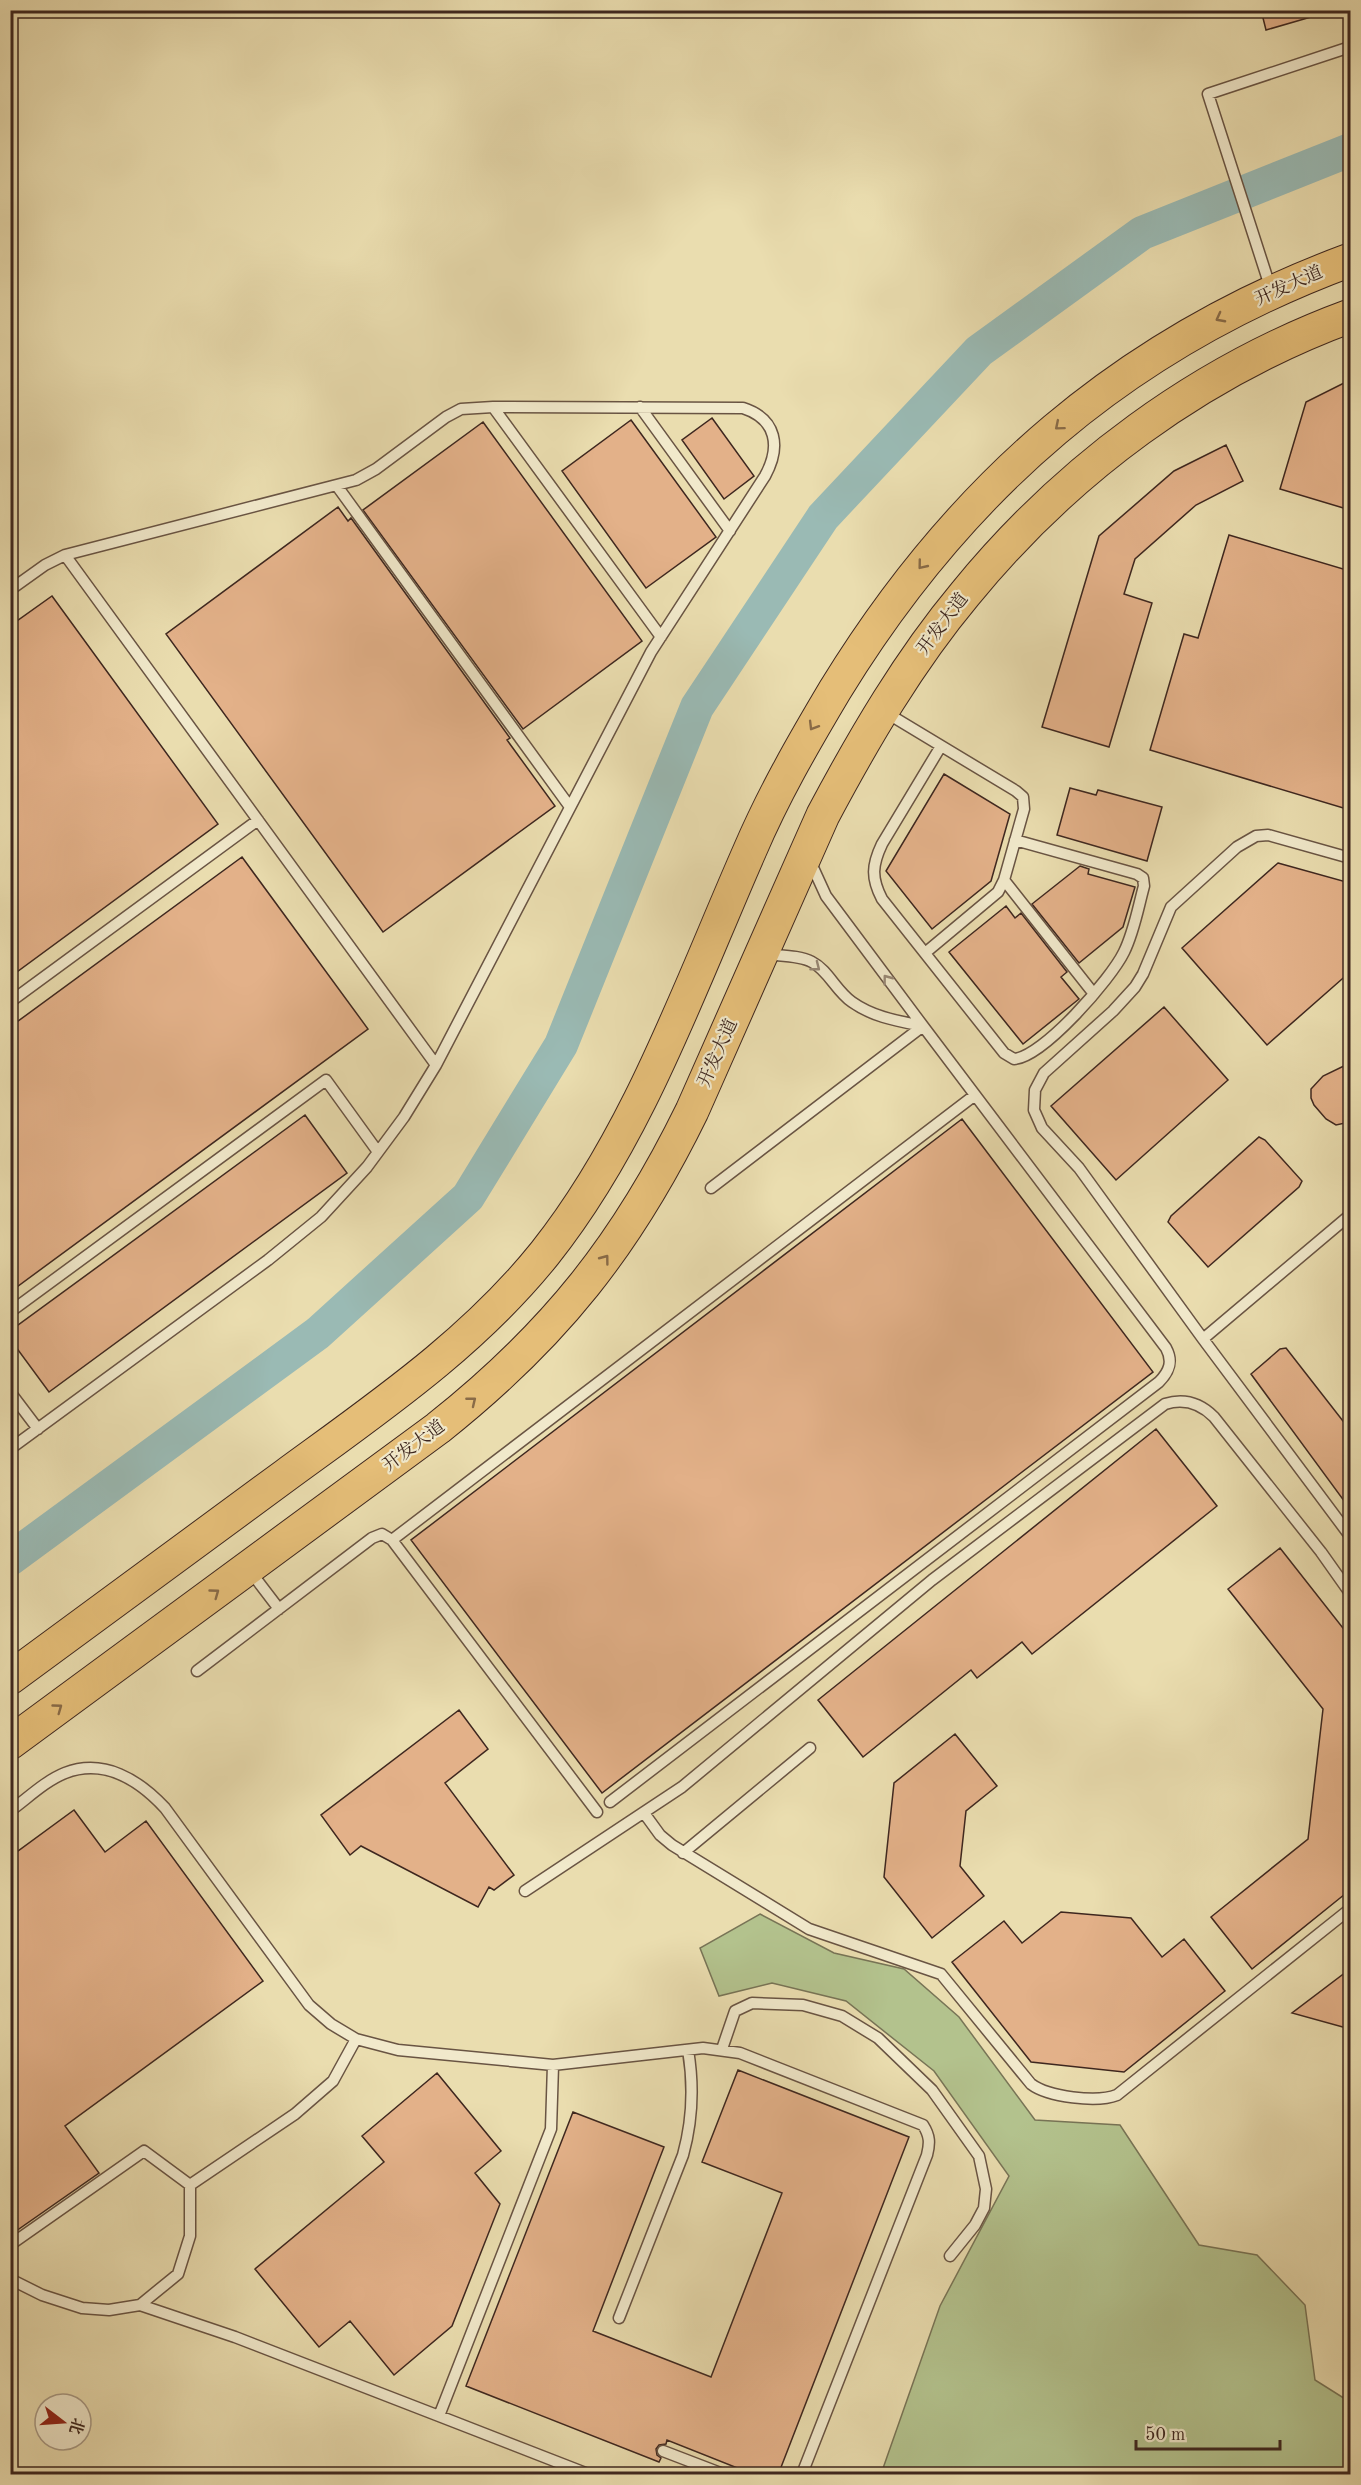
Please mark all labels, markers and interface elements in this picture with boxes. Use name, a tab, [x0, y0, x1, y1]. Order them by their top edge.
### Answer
street label: 开发大道	[1252, 261, 1326, 309]
one-way arrow	[1216, 311, 1226, 322]
one-way arrow	[1054, 419, 1065, 430]
one-way arrow	[918, 558, 929, 569]
street label: 开发大道	[913, 589, 972, 658]
one-way arrow	[809, 720, 821, 730]
one-way arrow	[809, 960, 820, 971]
one-way arrow	[884, 975, 895, 986]
street label: 开发大道	[693, 1016, 741, 1090]
one-way arrow	[598, 1254, 609, 1265]
one-way arrow	[465, 1397, 476, 1408]
street label: 开发大道	[379, 1416, 448, 1475]
one-way arrow	[208, 1589, 219, 1600]
one-way arrow	[51, 1704, 62, 1715]
north arrow	[33, 2392, 93, 2452]
scale bar	[1136, 2413, 1280, 2451]
text: 北	[65, 2416, 87, 2436]
text: 50 m	[1145, 2426, 1185, 2444]

